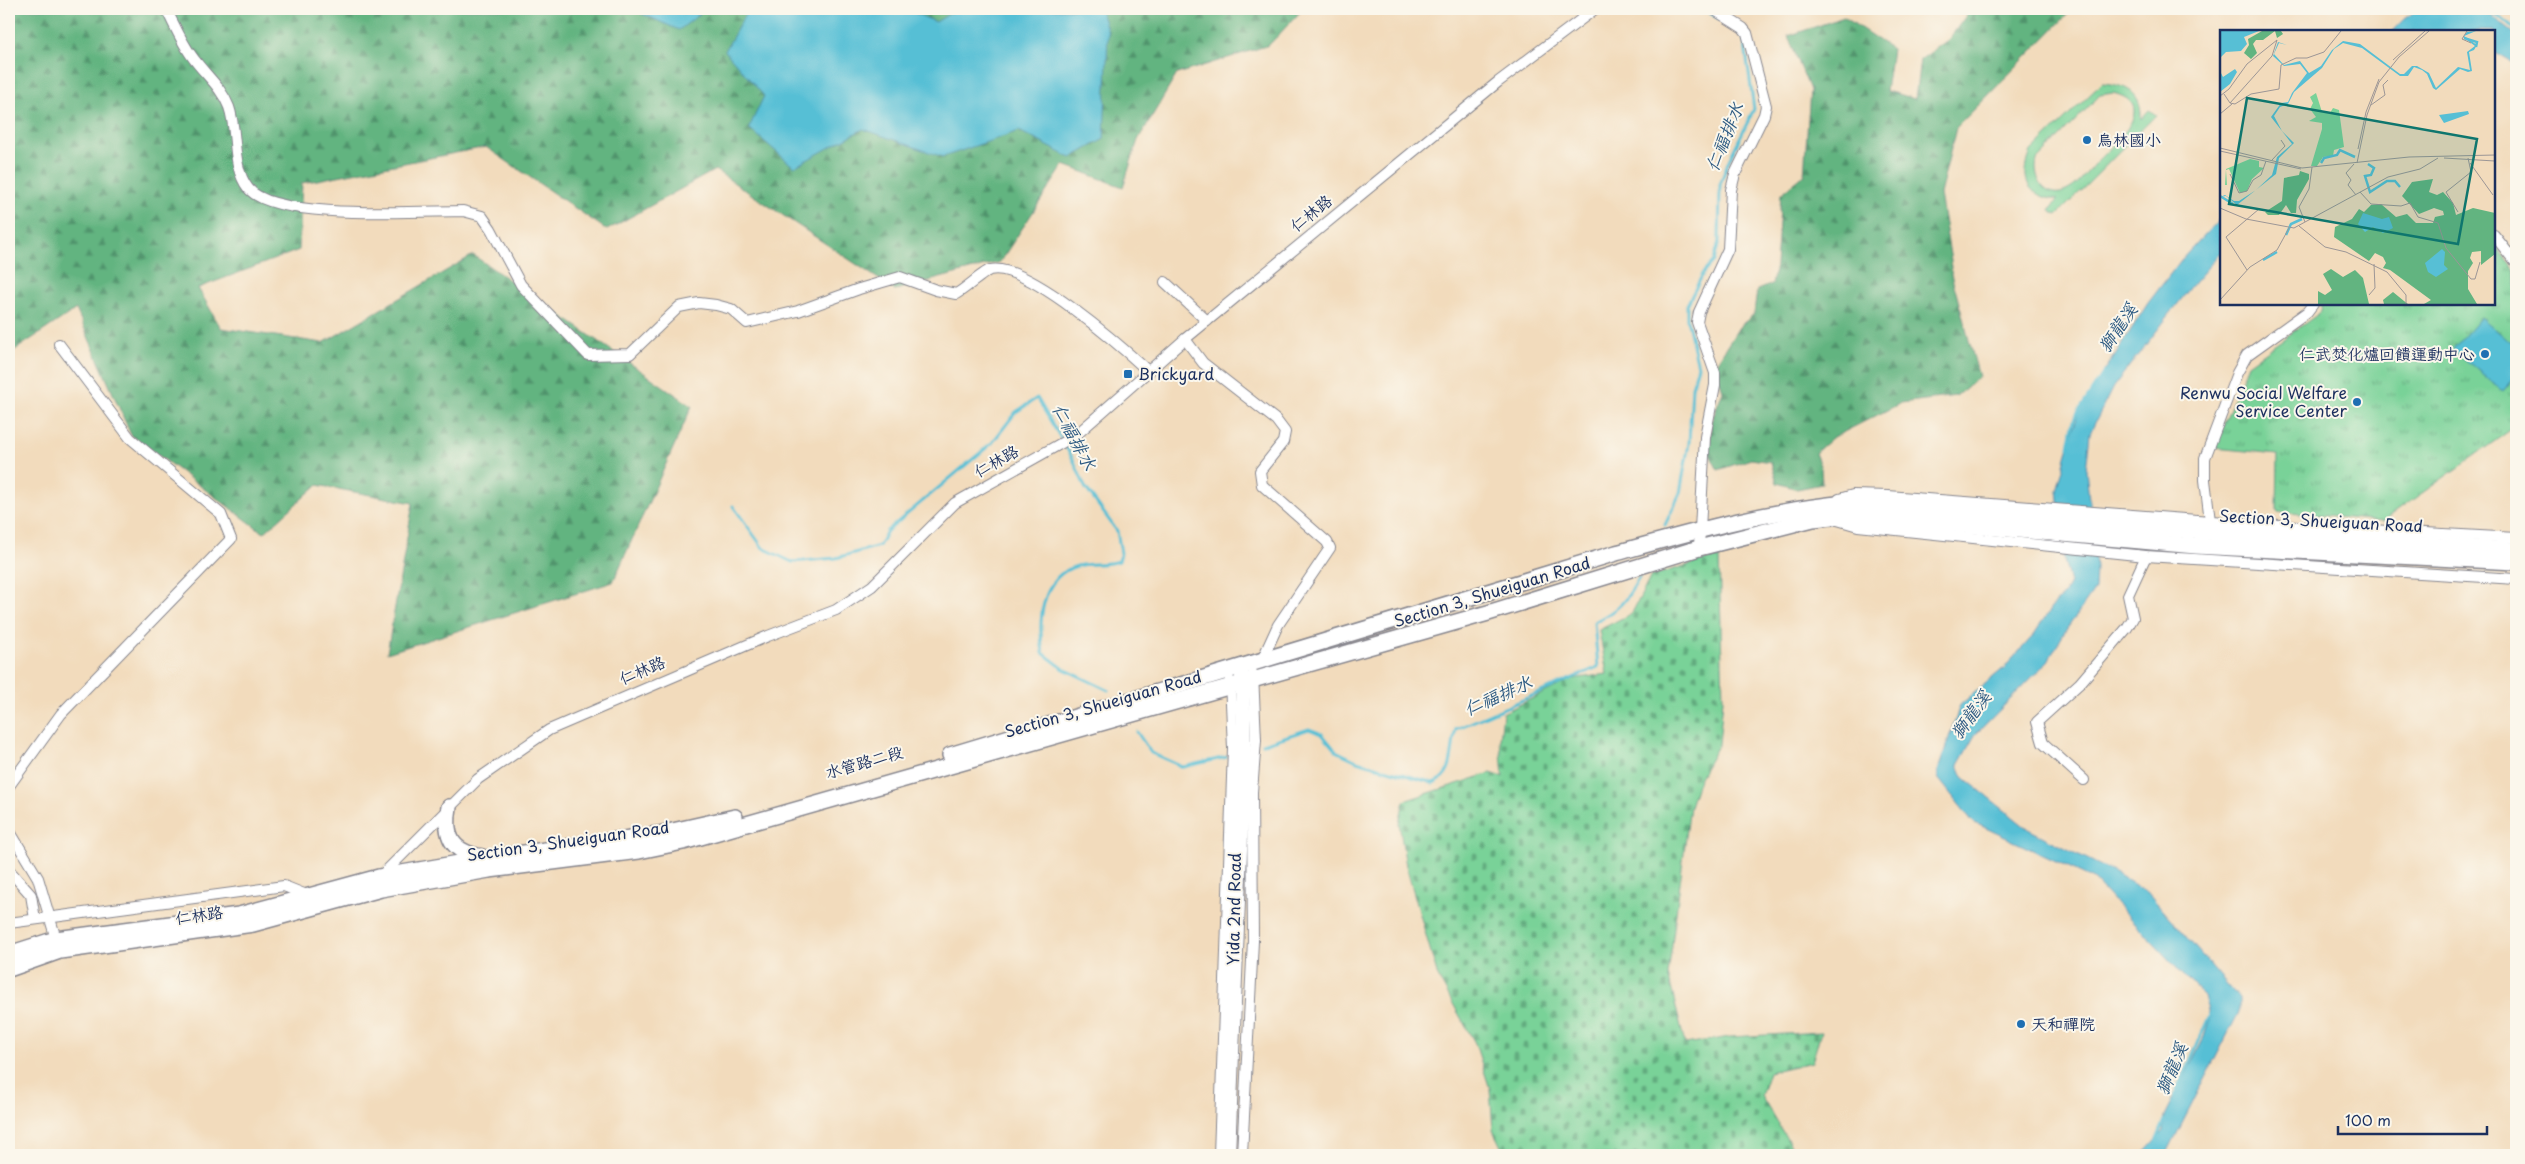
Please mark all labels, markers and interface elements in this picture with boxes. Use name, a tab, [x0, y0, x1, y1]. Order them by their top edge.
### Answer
inset map	[2220, 30, 2495, 305]
water label: 仁福排水	[1698, 97, 1750, 175]
place label: 烏林國小	[2097, 127, 2161, 151]
marker: 烏林國小	[2081, 134, 2093, 146]
street label: 仁林路	[1284, 188, 1337, 237]
water label: 獅龍溪	[2090, 296, 2144, 357]
place label: 仁武焚化爐回饋運動中心	[2299, 341, 2475, 365]
marker: 仁武焚化爐回饋運動中心	[2479, 348, 2491, 360]
place label: Brickyard	[1138, 361, 1215, 385]
marker: Brickyard	[1122, 368, 1134, 380]
place label: Renwu Social Welfare Service Center	[2180, 380, 2348, 422]
marker: Renwu Social Welfare Service Center	[2351, 396, 2363, 408]
water label: 仁福排水	[1047, 398, 1105, 475]
street label: 仁林路	[969, 438, 1022, 482]
street label: Section 3, Shueiguan Road	[2218, 503, 2424, 537]
street label: Section 3, Shueiguan Road	[1391, 550, 1593, 632]
street label: 仁林路	[615, 649, 668, 690]
street label: Section 3, Shueiguan Road	[1001, 663, 1204, 743]
water label: 仁福排水	[1459, 667, 1537, 722]
water label: 獅龍溪	[1943, 684, 1997, 744]
street label: 水管路二段	[822, 738, 905, 784]
street label: Section 3, Shueiguan Road	[465, 814, 671, 866]
street label: Yida 2nd Road	[1220, 852, 1246, 966]
street label: 仁林路	[173, 899, 224, 929]
place label: 天和禪院	[2031, 1011, 2095, 1035]
marker: 天和禪院	[2015, 1018, 2027, 1030]
water label: 獅龍溪	[2148, 1037, 2194, 1099]
scale bar	[2338, 1104, 2486, 1136]
text: 100 m	[2345, 1108, 2391, 1131]

